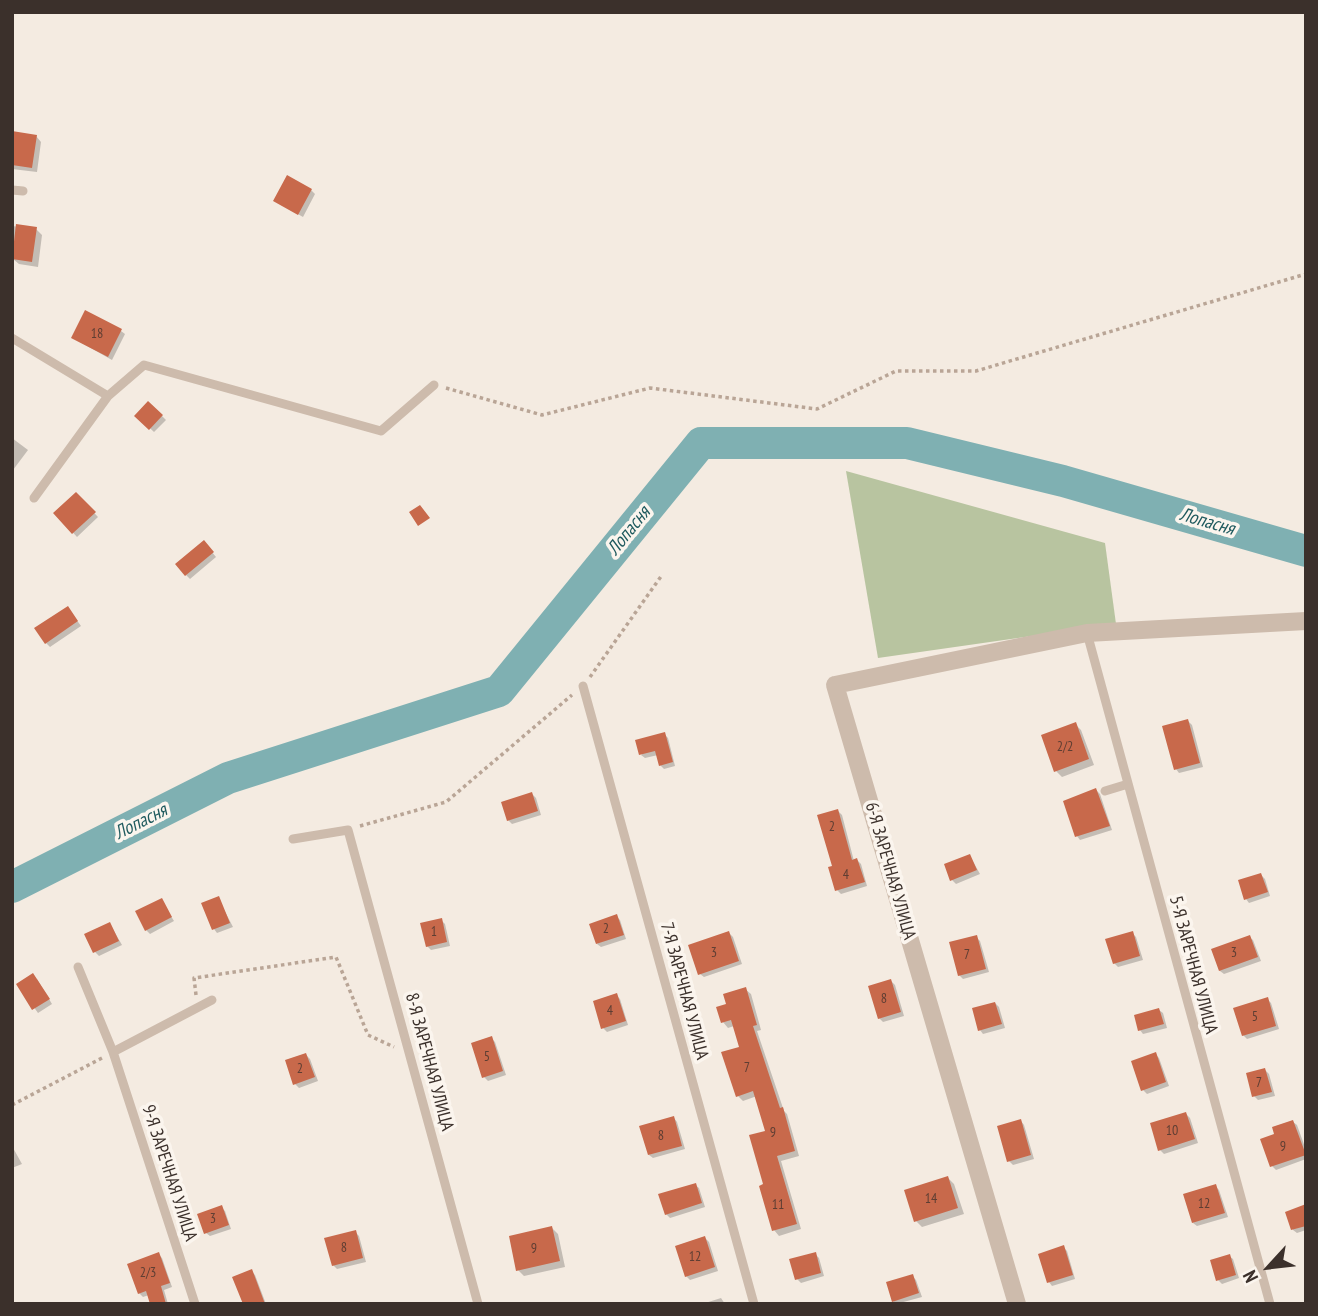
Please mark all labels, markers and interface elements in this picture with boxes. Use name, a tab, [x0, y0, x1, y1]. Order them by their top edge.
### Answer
house number: 18	[91, 326, 103, 342]
water label: Лопасня	[603, 502, 655, 560]
water label: Лопасня	[1177, 503, 1237, 541]
house number: 2/2	[1057, 739, 1073, 755]
water label: Лопасня	[111, 799, 171, 845]
street label: 6-Я ЗАРЕЧНАЯ УЛИЦА	[860, 800, 920, 942]
house number: 2	[829, 819, 835, 835]
house number: 4	[843, 867, 849, 883]
street label: 5-Я ЗАРЕЧНАЯ УЛИЦА	[1164, 894, 1222, 1036]
street label: 7-Я ЗАРЕЧНАЯ УЛИЦА	[655, 920, 713, 1062]
house number: 2	[603, 921, 609, 937]
house number: 1	[431, 924, 437, 940]
house number: 3	[711, 945, 717, 961]
house number: 3	[1231, 945, 1237, 961]
house number: 7	[964, 947, 970, 963]
street label: 8-Я ЗАРЕЧНАЯ УЛИЦА	[400, 991, 458, 1133]
house number: 8	[881, 991, 887, 1007]
house number: 4	[607, 1003, 613, 1019]
house number: 5	[1252, 1009, 1258, 1025]
house number: 5	[484, 1049, 490, 1065]
house number: 7	[744, 1060, 750, 1076]
house number: 2	[297, 1061, 303, 1077]
house number: 7	[1256, 1075, 1262, 1091]
street label: 9-Я ЗАРЕЧНАЯ УЛИЦА	[137, 1102, 201, 1244]
house number: 10	[1166, 1123, 1178, 1139]
house number: 9	[770, 1125, 776, 1141]
house number: 8	[658, 1128, 664, 1144]
house number: 9	[1280, 1139, 1286, 1155]
house number: 14	[925, 1191, 937, 1207]
house number: 12	[1198, 1196, 1210, 1212]
house number: 11	[772, 1197, 784, 1213]
house number: 3	[210, 1211, 216, 1227]
north arrow	[1234, 1232, 1304, 1302]
house number: 8	[341, 1240, 347, 1256]
house number: 9	[531, 1241, 537, 1257]
house number: 12	[689, 1249, 701, 1265]
house number: 2/3	[140, 1265, 156, 1281]
text: N	[1237, 1267, 1263, 1287]

